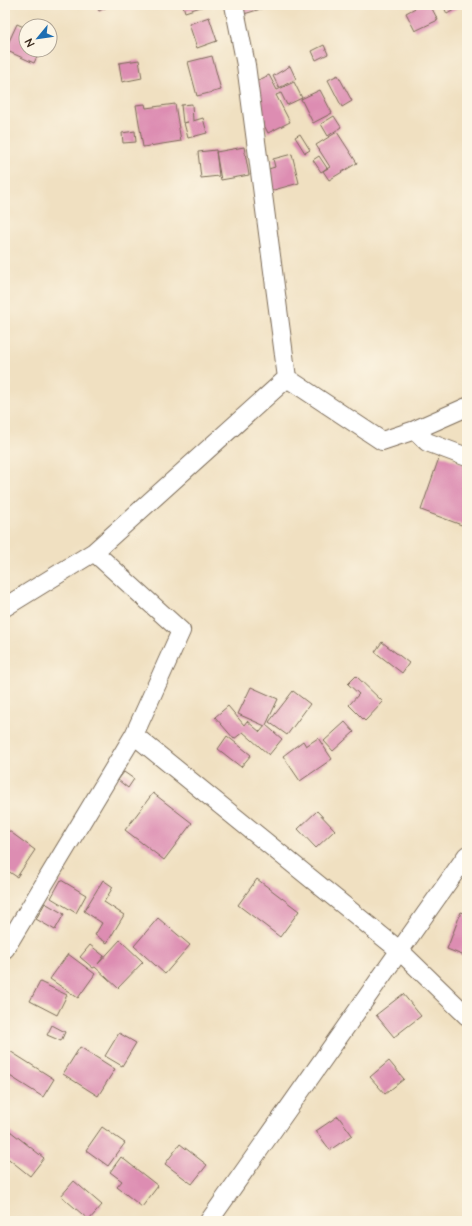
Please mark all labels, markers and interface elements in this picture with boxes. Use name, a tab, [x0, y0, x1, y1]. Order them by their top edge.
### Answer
north arrow	[18, 18, 58, 58]
text: N	[21, 36, 38, 49]

